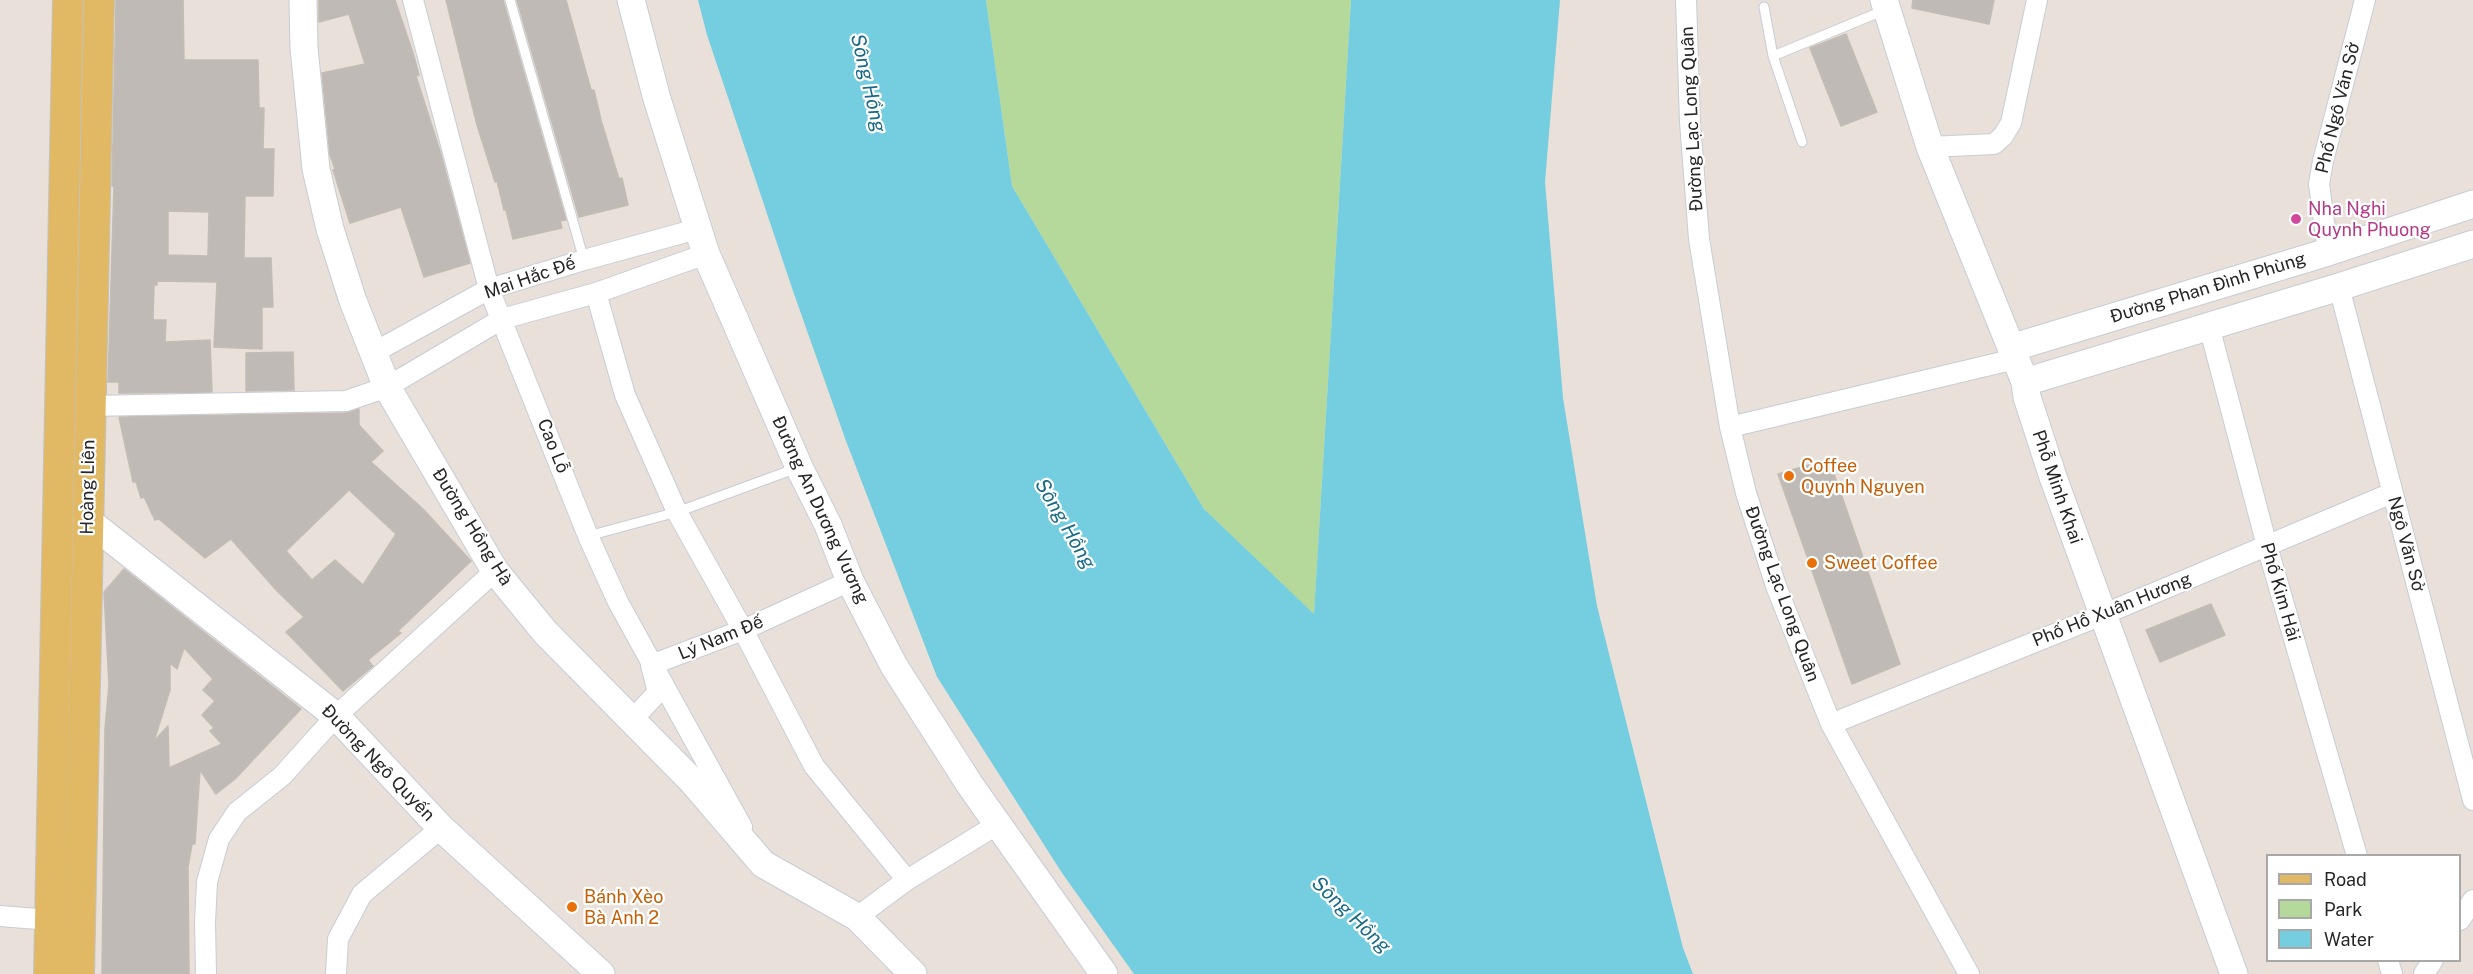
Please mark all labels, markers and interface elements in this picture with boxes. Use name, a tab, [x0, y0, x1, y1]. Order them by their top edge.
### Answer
street label: Đường Lạc Long Quân	[1676, 26, 1708, 212]
water label: Sông Hồng	[845, 31, 891, 135]
street label: Phố Ngô Văn Sở	[2311, 40, 2365, 176]
place label: Nha Nghi Quynh Phuong	[2308, 198, 2431, 240]
marker: Nha Nghi Quynh Phuong	[2289, 212, 2303, 226]
street label: Đường Phan Đình Phùng	[2107, 248, 2309, 328]
street label: Mai Hắc Đế	[481, 252, 579, 304]
street label: Đường An Dương Vương	[767, 413, 873, 607]
street label: Cao Lỗ	[532, 416, 574, 476]
street label: Phỗ Minh Khai	[2027, 427, 2087, 547]
street label: Hoàng Liên	[76, 439, 100, 535]
place label: Coffee Quynh Nguyen	[1801, 455, 1925, 498]
street label: Đường Hồng Hà	[427, 464, 517, 590]
marker: Coffee Quynh Nguyen	[1782, 469, 1796, 483]
water label: Sông Hồng	[1030, 475, 1100, 573]
street label: Ngô Văn Sở	[2383, 494, 2429, 594]
street label: Đường Lạc Long Quân	[1740, 503, 1824, 685]
street label: Phố Kim Hải	[2256, 540, 2304, 644]
place label: Sweet Coffee	[1824, 552, 1938, 574]
marker: Sweet Coffee	[1805, 556, 1819, 570]
street label: Phố Hồ Xuân Hương	[2029, 568, 2195, 652]
street label: Lý Nam Đế	[675, 611, 767, 665]
street label: Đường Ngô Quyến	[317, 700, 439, 826]
legend	[2266, 854, 2461, 962]
text: Road	[2324, 869, 2367, 890]
water label: Sông Hồng	[1307, 872, 1395, 958]
place label: Bánh Xèo Bà Anh 2	[584, 886, 663, 928]
text: Park	[2324, 899, 2362, 920]
marker: Bánh Xèo Bà Anh 2	[565, 900, 579, 914]
text: Water	[2324, 929, 2374, 950]

